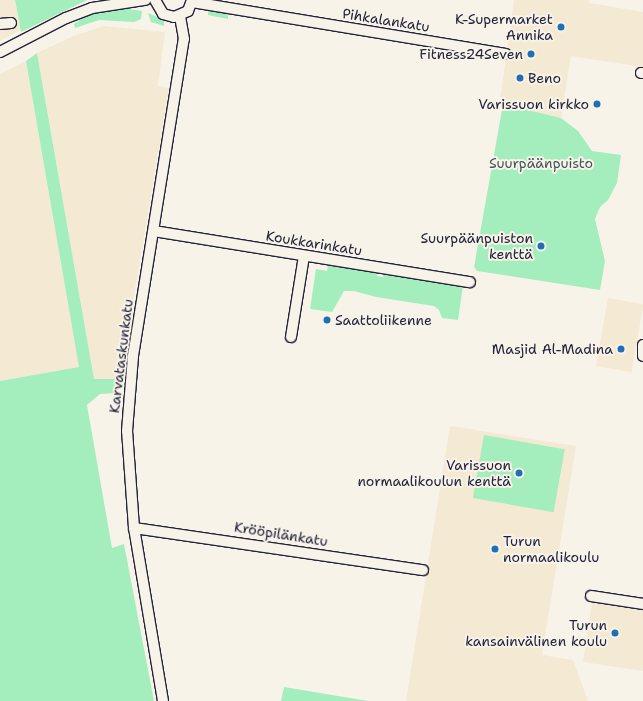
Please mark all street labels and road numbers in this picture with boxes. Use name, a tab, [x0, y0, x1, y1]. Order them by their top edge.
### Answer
street label: Pihkalankatu	[341, 5, 431, 35]
street label: Koukkarinkatu	[265, 227, 363, 259]
street label: Karvataskunkatu	[106, 298, 136, 414]
street label: Krööpilänkatu	[233, 518, 329, 550]

